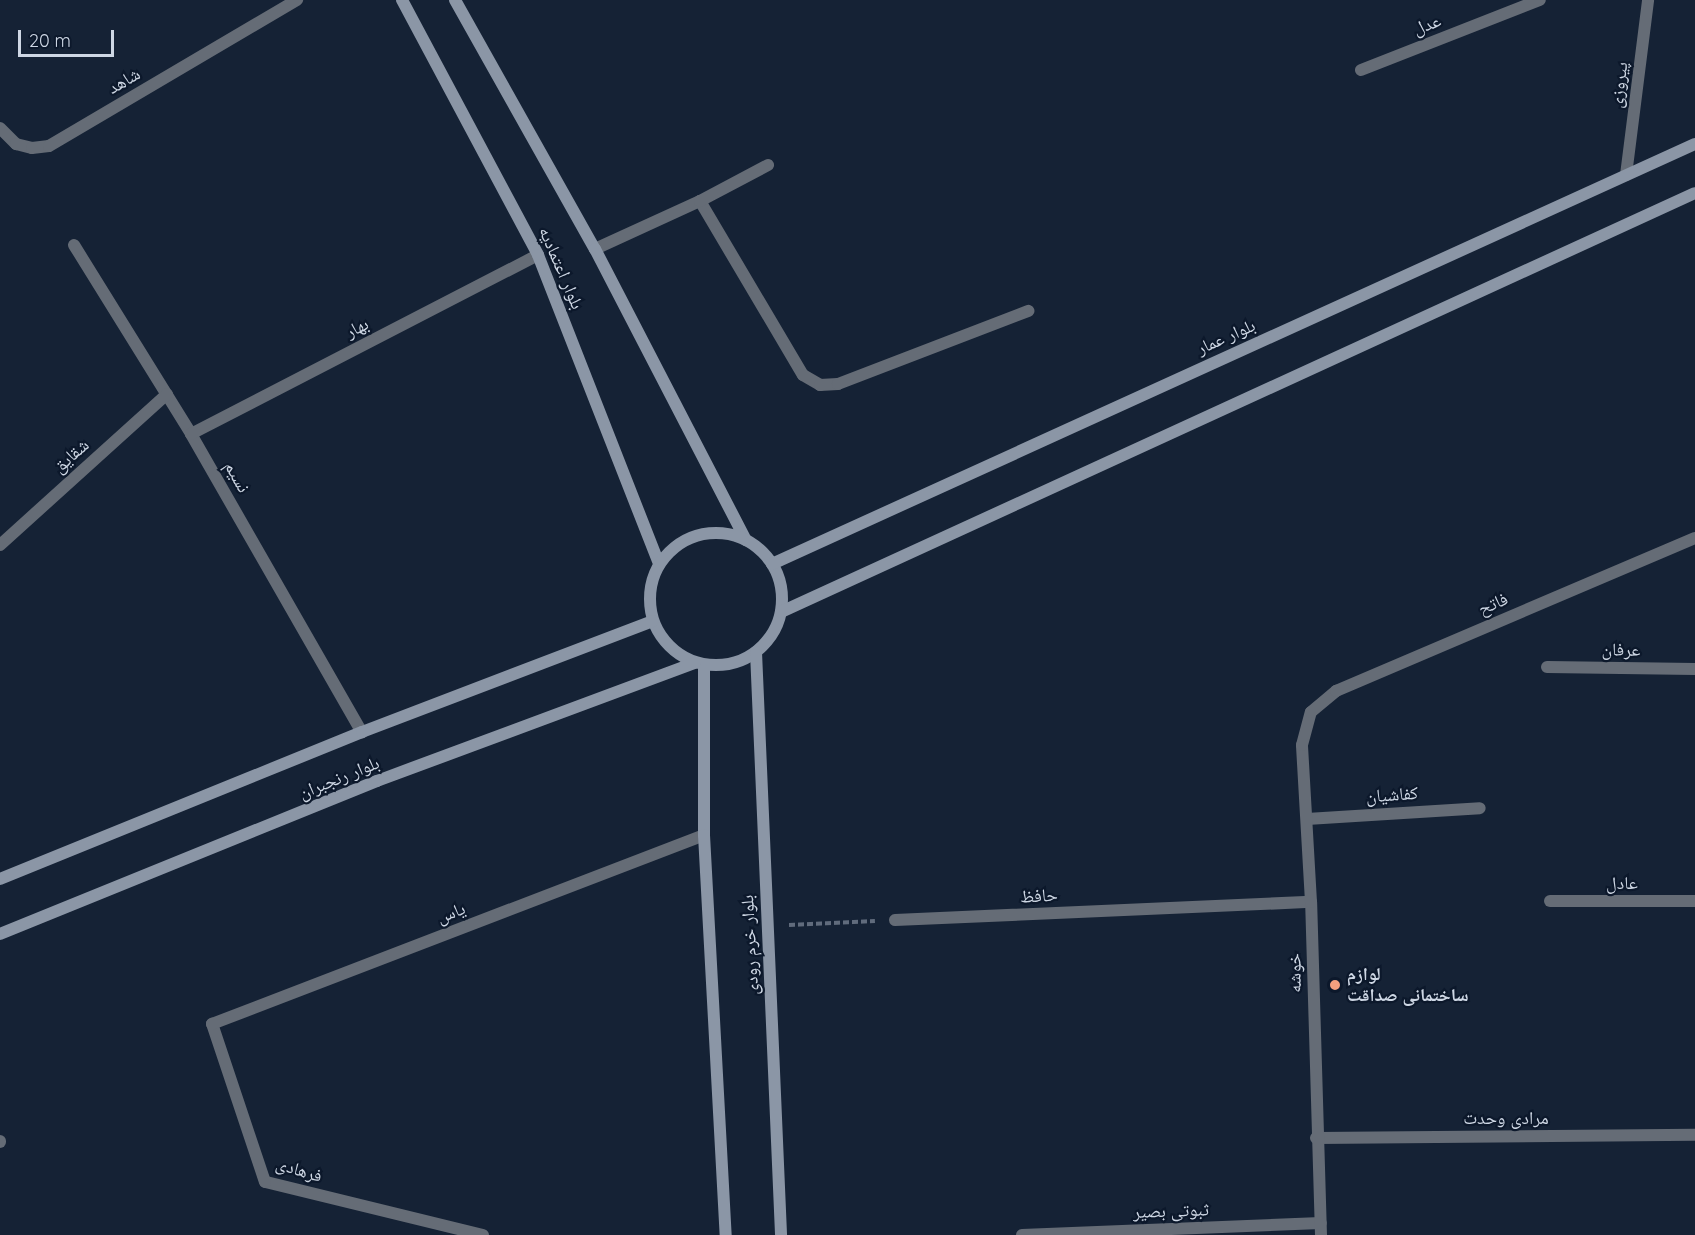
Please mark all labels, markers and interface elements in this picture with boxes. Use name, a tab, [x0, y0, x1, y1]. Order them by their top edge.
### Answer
street label: عدل	[1410, 10, 1444, 40]
scale bar	[21, 18, 117, 56]
text: 20 m	[29, 29, 71, 52]
street label: پیروزی	[1605, 61, 1633, 109]
street label: شاهد	[104, 63, 144, 99]
street label: بلوار اعتمادیه	[534, 223, 588, 313]
street label: بهار	[342, 313, 372, 343]
street label: بلوار عمار	[1193, 315, 1259, 359]
street label: شقایق	[49, 434, 93, 478]
street label: نسیم	[219, 457, 255, 497]
street label: فاتح	[1475, 588, 1511, 620]
street label: عرفان	[1601, 639, 1641, 661]
street label: بلوار رنجبران	[295, 752, 383, 804]
street label: کفاشیان	[1365, 782, 1419, 808]
street label: عادل	[1606, 872, 1638, 894]
street label: حافظ	[1020, 884, 1058, 908]
street label: بلوار خرم رودی	[737, 894, 763, 996]
street label: یاس	[434, 898, 468, 928]
street label: خوشه	[1284, 953, 1306, 993]
place label: لوازم ساختمانی صداقت	[1347, 964, 1469, 1006]
marker: لوازم ساختمانی صداقت	[1328, 978, 1342, 992]
street label: مرادی وحدت	[1463, 1107, 1549, 1129]
street label: فرهادی	[273, 1153, 325, 1187]
street label: ثبوتی بصیر	[1133, 1199, 1209, 1223]

